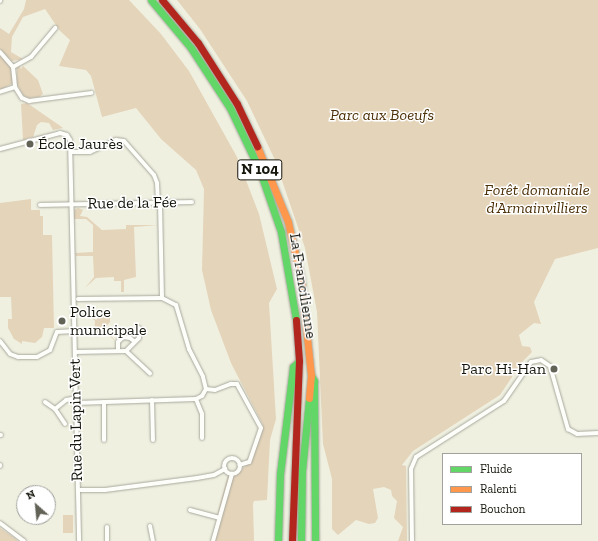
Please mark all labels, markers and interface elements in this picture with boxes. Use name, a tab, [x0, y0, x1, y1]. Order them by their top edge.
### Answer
park label: Parc aux Boeufs	[330, 105, 434, 125]
place label: École Jaurès	[38, 134, 123, 154]
marker: École Jaurès	[25, 139, 35, 149]
road number: N 104	[237, 157, 283, 183]
park label: Forêt domaniale d'Armainvilliers	[484, 180, 590, 218]
street label: Rue de la Fée	[87, 193, 177, 213]
street label: La Francilienne	[285, 232, 321, 340]
place label: Police municipale	[70, 302, 147, 340]
marker: Police municipale	[57, 316, 67, 326]
street label: Rue du Lapin Vert	[65, 358, 87, 482]
place label: Parc Hi-Han	[461, 359, 546, 379]
marker: Parc Hi-Han	[549, 364, 559, 374]
legend	[442, 453, 582, 525]
text: Fluide	[480, 462, 512, 476]
text: Ralenti	[480, 482, 517, 496]
north arrow	[16, 485, 56, 525]
text: N	[24, 487, 37, 502]
text: Bouchon	[480, 502, 525, 516]

